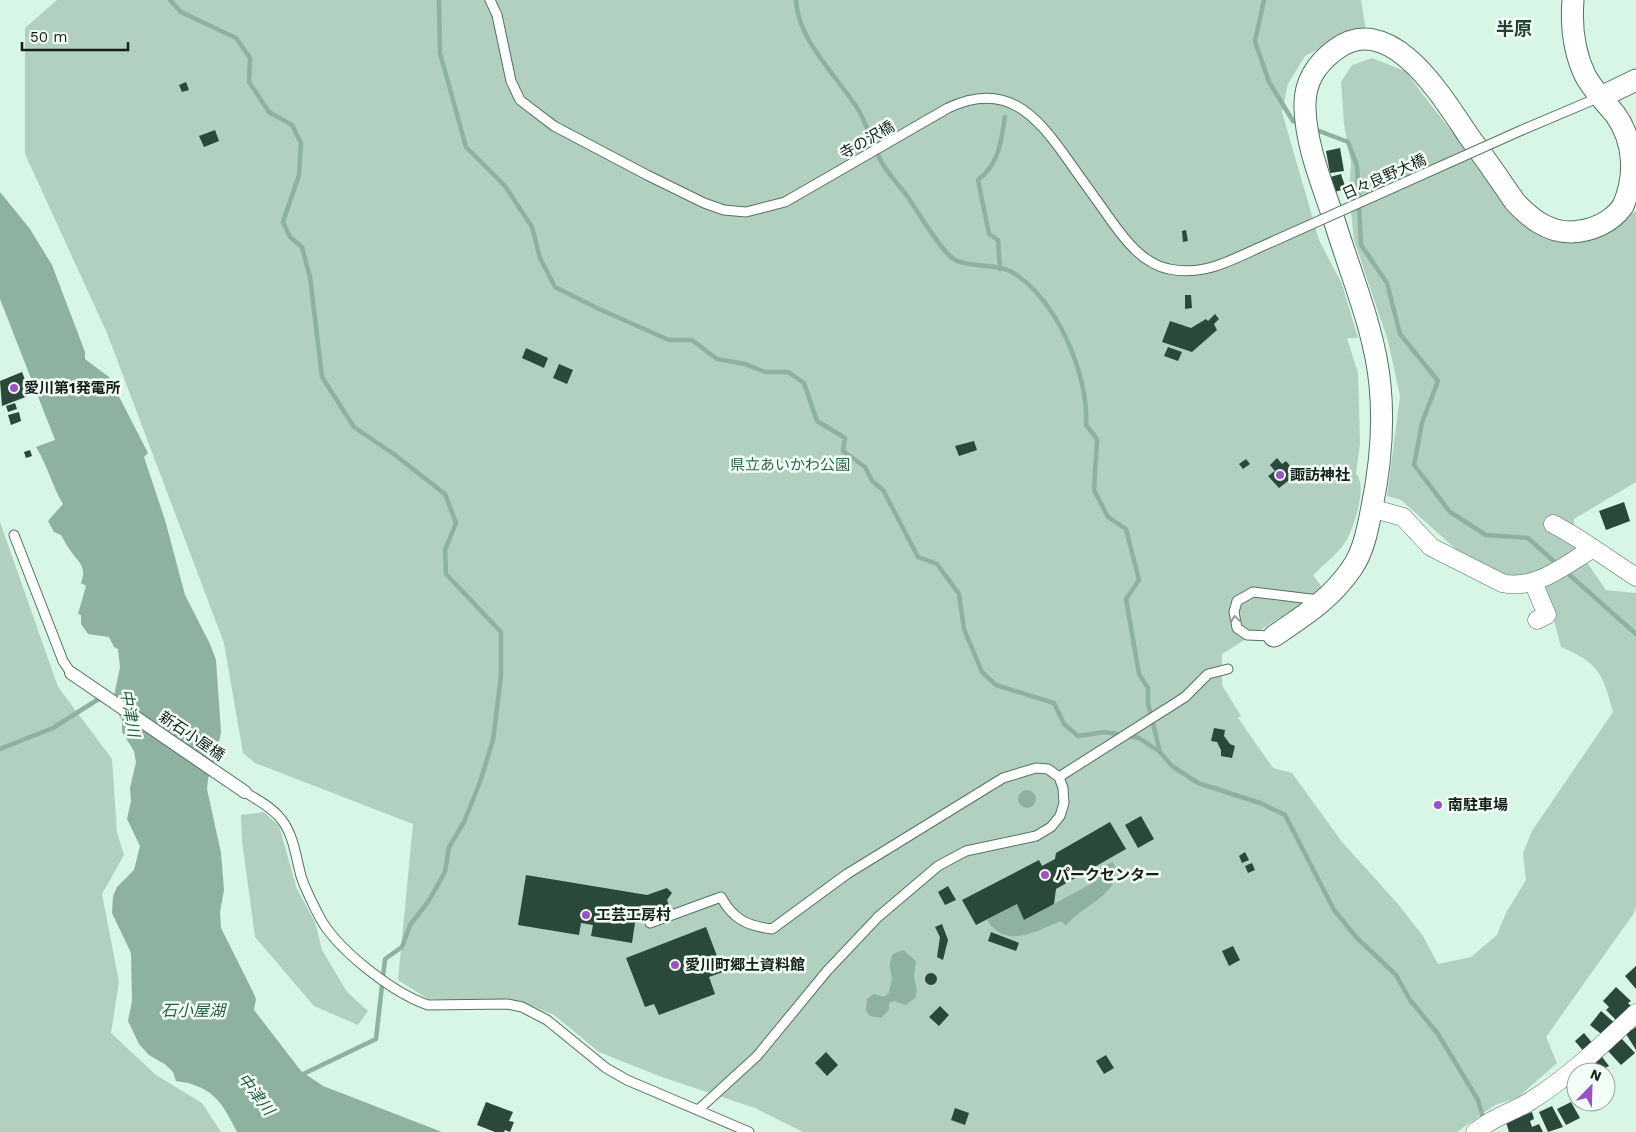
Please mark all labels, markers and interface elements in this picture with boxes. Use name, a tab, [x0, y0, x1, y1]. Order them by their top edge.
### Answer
district label: 半原	[1496, 18, 1532, 39]
scale bar	[22, 20, 129, 52]
text: 50 m	[30, 28, 67, 46]
street label: 寺の沢橋	[837, 117, 897, 163]
street label: 日々良野大橋	[1339, 150, 1429, 204]
place label: 愛川第1発電所	[24, 379, 120, 397]
marker: 愛川第1発電所	[8, 382, 20, 394]
park label: 県立あいかわ公園	[730, 456, 850, 474]
place label: 諏訪神社	[1290, 466, 1350, 484]
marker: 諏訪神社	[1274, 469, 1286, 481]
one-way arrow	[1231, 615, 1241, 624]
water label: 中津川	[116, 688, 144, 740]
street label: 新石小屋橋	[156, 708, 228, 764]
place label: 南駐車場	[1448, 796, 1508, 814]
marker: 南駐車場	[1432, 799, 1444, 811]
place label: パークセンター	[1055, 866, 1160, 884]
marker: パークセンター	[1039, 869, 1051, 881]
place label: 工芸工房村	[596, 906, 671, 924]
marker: 工芸工房村	[580, 909, 592, 921]
place label: 愛川町郷土資料館	[685, 956, 805, 974]
marker: 愛川町郷土資料館	[669, 959, 681, 971]
water label: 石小屋湖	[161, 1001, 228, 1020]
north arrow	[1566, 1062, 1616, 1112]
text: N	[1588, 1066, 1604, 1084]
water label: 中津川	[234, 1069, 279, 1120]

